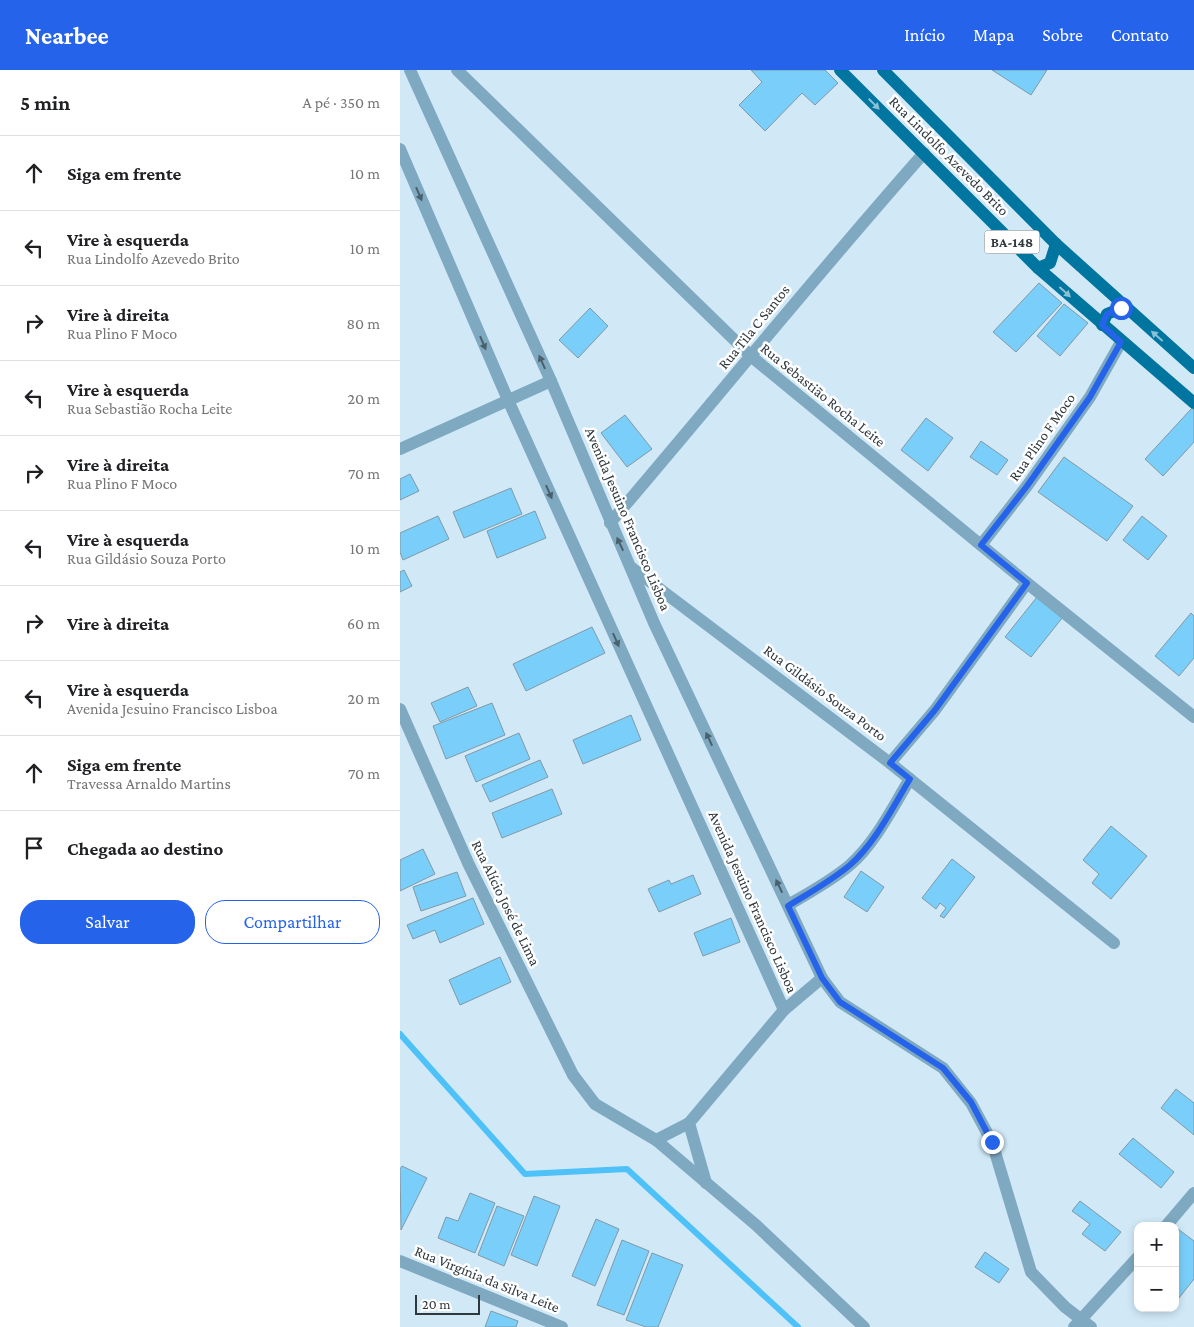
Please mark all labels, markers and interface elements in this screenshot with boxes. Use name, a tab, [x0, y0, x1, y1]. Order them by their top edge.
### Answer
text: Nearbee	[25, 22, 109, 49]
text: Início	[904, 25, 945, 45]
text: Mapa	[973, 25, 1014, 45]
text: Sobre	[1042, 25, 1083, 45]
text: Contato	[1111, 25, 1169, 45]
text: 5 min	[20, 91, 70, 115]
street label: Rua Lindolfo Azevedo Brito	[886, 93, 1012, 219]
text: A pé · 350 m	[303, 94, 380, 111]
one-way arrow	[868, 98, 880, 110]
icon: ahead	[20, 159, 48, 187]
text: Siga em frente	[67, 163, 181, 184]
text: 10 m	[350, 165, 380, 182]
one-way arrow	[416, 187, 424, 201]
text: Vire à esquerda	[67, 229, 189, 250]
road number: BA-148	[984, 230, 1040, 253]
icon: left	[20, 234, 48, 262]
text: 10 m	[350, 240, 380, 257]
text: Rua Lindolfo Azevedo Brito	[67, 250, 240, 267]
street label: Rua Tila C Santos	[715, 282, 793, 372]
one-way arrow	[1058, 286, 1070, 298]
route start	[1110, 297, 1133, 320]
text: Vire à direita	[67, 304, 169, 325]
icon: right	[20, 309, 48, 337]
text: 80 m	[346, 315, 380, 332]
text: Rua Plino F Moco	[67, 325, 177, 342]
one-way arrow	[1151, 330, 1164, 341]
one-way arrow	[480, 336, 488, 350]
street label: Rua Sebastião Rocha Leite	[758, 340, 889, 450]
one-way arrow	[538, 355, 546, 369]
text: Vire à esquerda	[67, 379, 189, 400]
icon: left	[20, 384, 48, 412]
text: 20 m	[347, 390, 380, 407]
street label: Rua Plino F Moco	[1006, 390, 1078, 484]
text: Rua Sebastião Rocha Leite	[67, 400, 232, 417]
street label: Avenida Jesuino Francisco Lisboa	[581, 425, 674, 613]
text: Vire à direita	[67, 454, 169, 475]
icon: right	[20, 459, 48, 487]
text: 70 m	[348, 465, 380, 482]
text: Rua Plino F Moco	[67, 475, 177, 492]
one-way arrow	[546, 485, 554, 499]
text: Vire à esquerda	[67, 529, 189, 550]
icon: left	[20, 534, 48, 562]
one-way arrow	[615, 537, 623, 551]
text: 10 m	[350, 540, 380, 557]
text: Rua Gildásio Souza Porto	[67, 550, 226, 567]
icon: right	[20, 609, 48, 637]
text: Vire à direita	[67, 613, 169, 634]
text: 60 m	[347, 615, 380, 632]
one-way arrow	[613, 633, 621, 647]
street label: Rua Gildásio Souza Porto	[761, 642, 889, 744]
text: Vire à esquerda	[67, 679, 189, 700]
icon: left	[20, 684, 48, 712]
text: 20 m	[347, 690, 380, 707]
text: Avenida Jesuino Francisco Lisboa	[67, 700, 278, 717]
one-way arrow	[705, 732, 713, 746]
text: Siga em frente	[67, 754, 181, 775]
icon: ahead	[20, 759, 48, 787]
text: 70 m	[348, 765, 380, 782]
text: Travessa Arnaldo Martins	[67, 775, 231, 792]
street label: Avenida Jesuino Francisco Lisboa	[705, 809, 800, 996]
icon: arrive	[20, 834, 48, 862]
text: Chegada ao destino	[67, 838, 223, 859]
street label: Rua Alício José de Lima	[468, 838, 543, 969]
one-way arrow	[775, 879, 783, 893]
button: Salvar	[20, 900, 195, 944]
button: Compartilhar	[205, 900, 380, 944]
route end	[981, 1131, 1004, 1154]
map controls	[1134, 1222, 1179, 1312]
button: +	[1134, 1222, 1179, 1267]
street label: Rua Virgínia da Silva Leite	[412, 1243, 562, 1316]
button: −	[1134, 1267, 1179, 1312]
scale bar	[415, 1292, 480, 1315]
text: 20 m	[422, 1296, 450, 1312]

